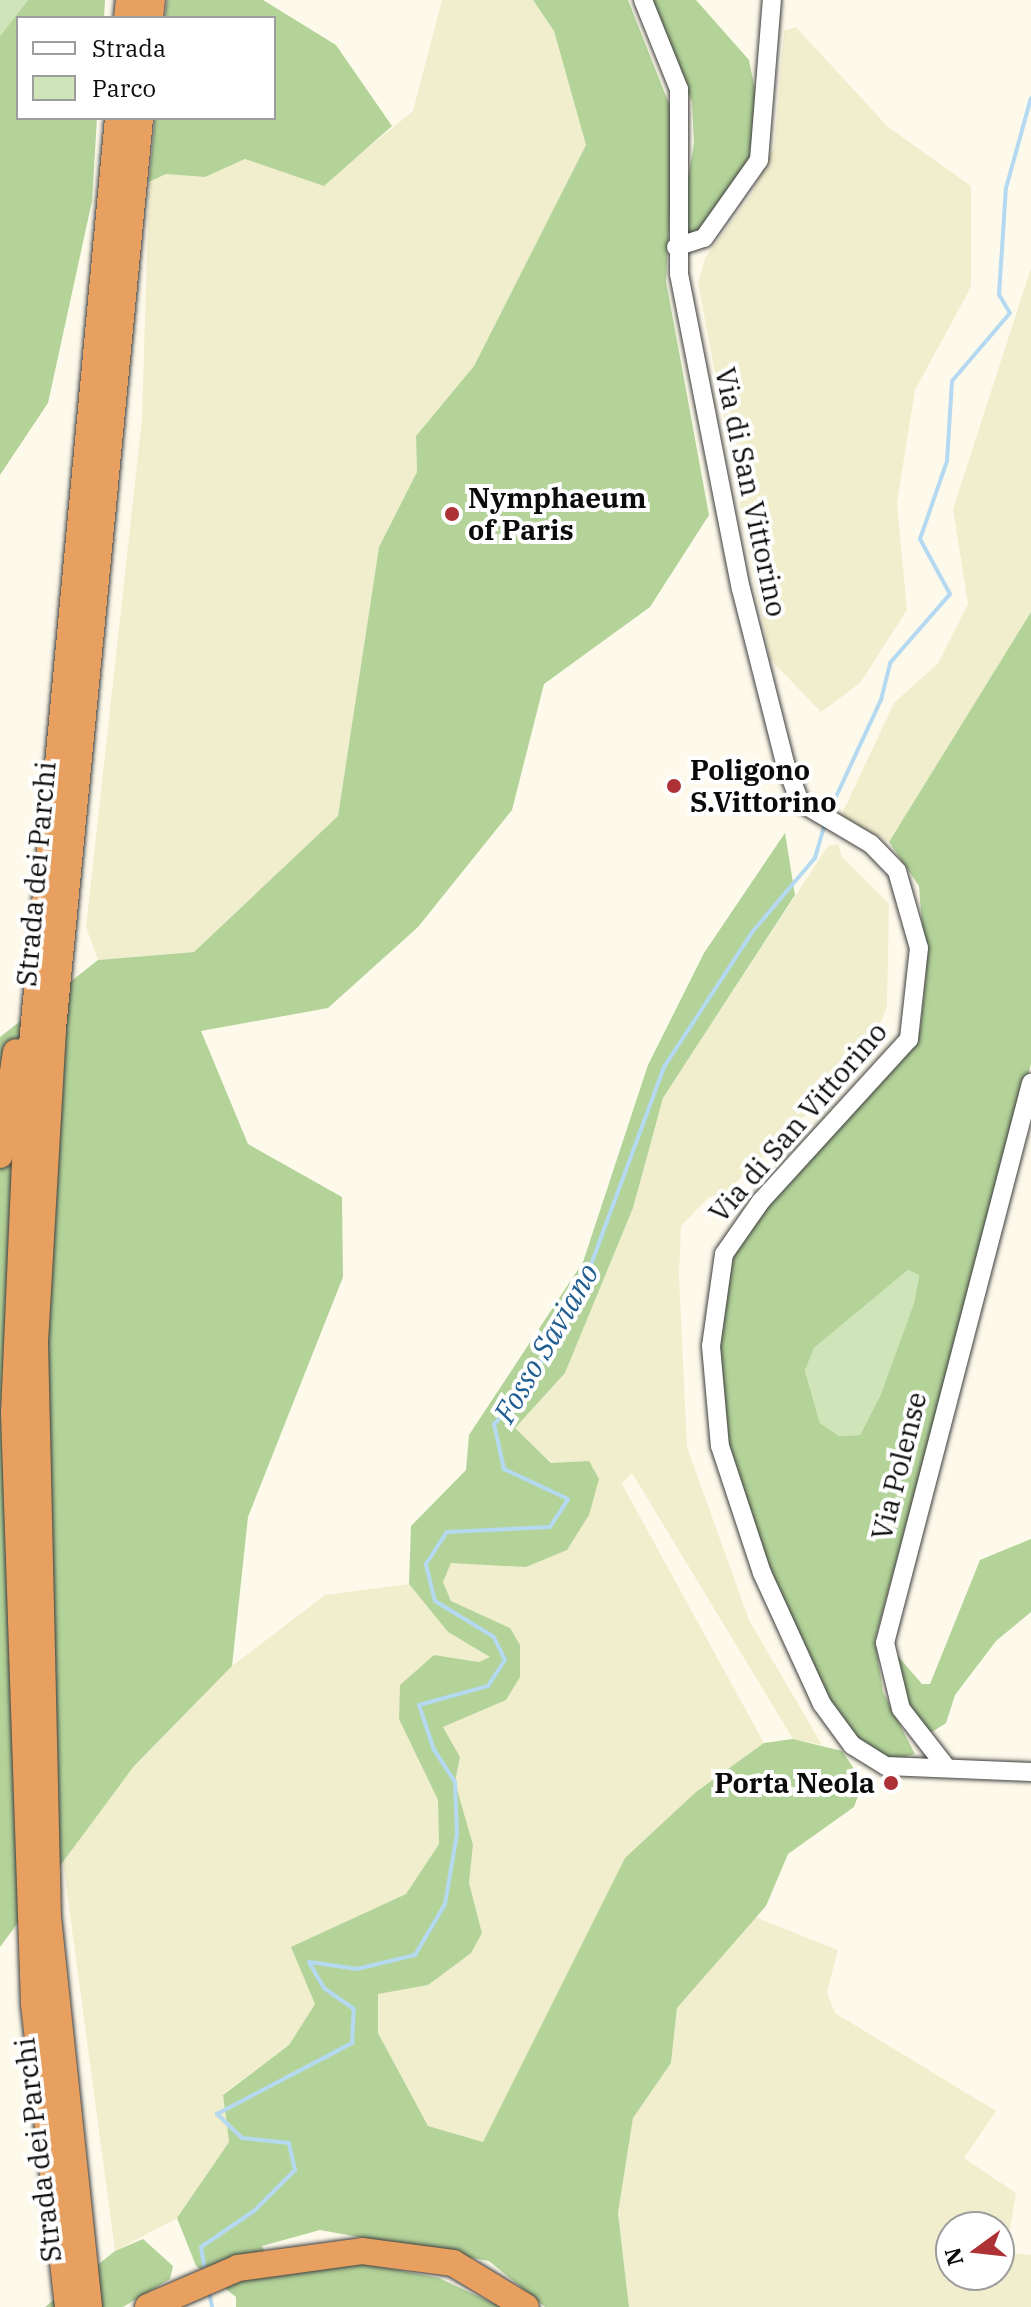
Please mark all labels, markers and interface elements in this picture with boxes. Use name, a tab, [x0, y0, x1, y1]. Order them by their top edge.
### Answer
legend	[16, 16, 276, 120]
text: Strada	[92, 32, 166, 64]
text: Parco	[92, 72, 156, 104]
street label: Via di San Vittorino	[708, 364, 794, 620]
place label: Nymphaeum of Paris	[468, 481, 646, 547]
marker: Nymphaeum of Paris	[443, 505, 461, 523]
place label: Poligono S.Vittorino	[690, 753, 836, 819]
street label: Strada dei Parchi	[9, 760, 63, 988]
marker: Poligono S.Vittorino	[665, 777, 683, 795]
street label: Via di San Vittorino	[702, 1015, 894, 1229]
water label: Fosso Saviano	[486, 1257, 606, 1429]
street label: Via Polense	[864, 1389, 934, 1543]
place label: Porta Neola	[714, 1766, 875, 1800]
marker: Porta Neola	[882, 1774, 900, 1792]
street label: Strada dei Parchi	[8, 2036, 68, 2264]
north arrow	[935, 2211, 1015, 2291]
text: N	[937, 2245, 970, 2269]

